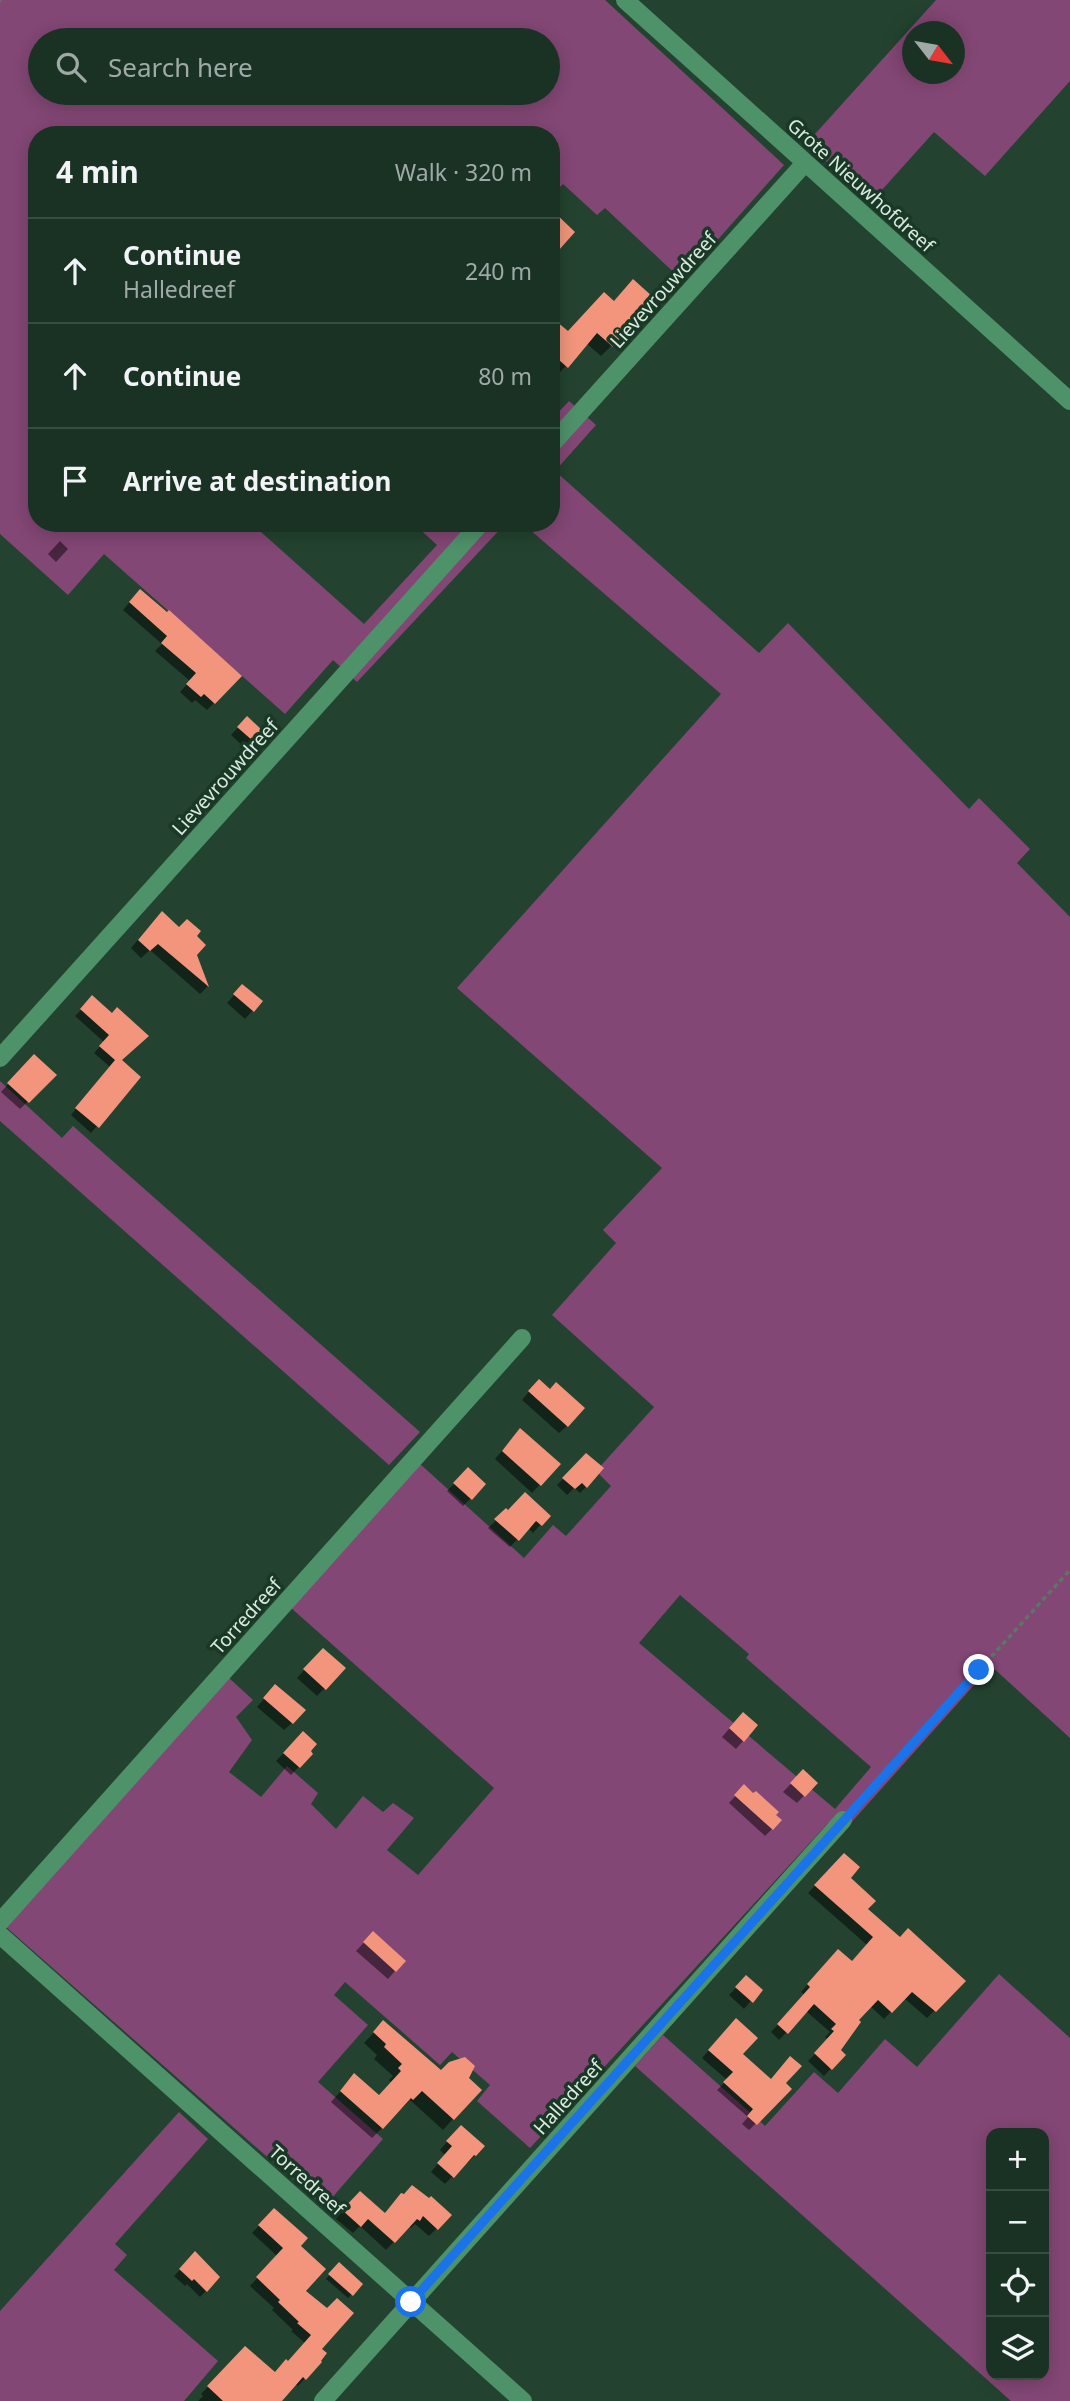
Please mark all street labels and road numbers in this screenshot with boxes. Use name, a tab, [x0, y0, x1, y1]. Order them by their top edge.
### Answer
street label: Grote Nieuwhofdreef	[782, 112, 941, 259]
street label: Lievevrouwdreef	[604, 225, 723, 354]
street label: Lievevrouwdreef	[166, 712, 285, 841]
street label: Torredreef	[205, 1571, 288, 1660]
street label: Halledreef	[527, 2053, 610, 2140]
street label: Torredreef	[263, 2139, 352, 2222]

